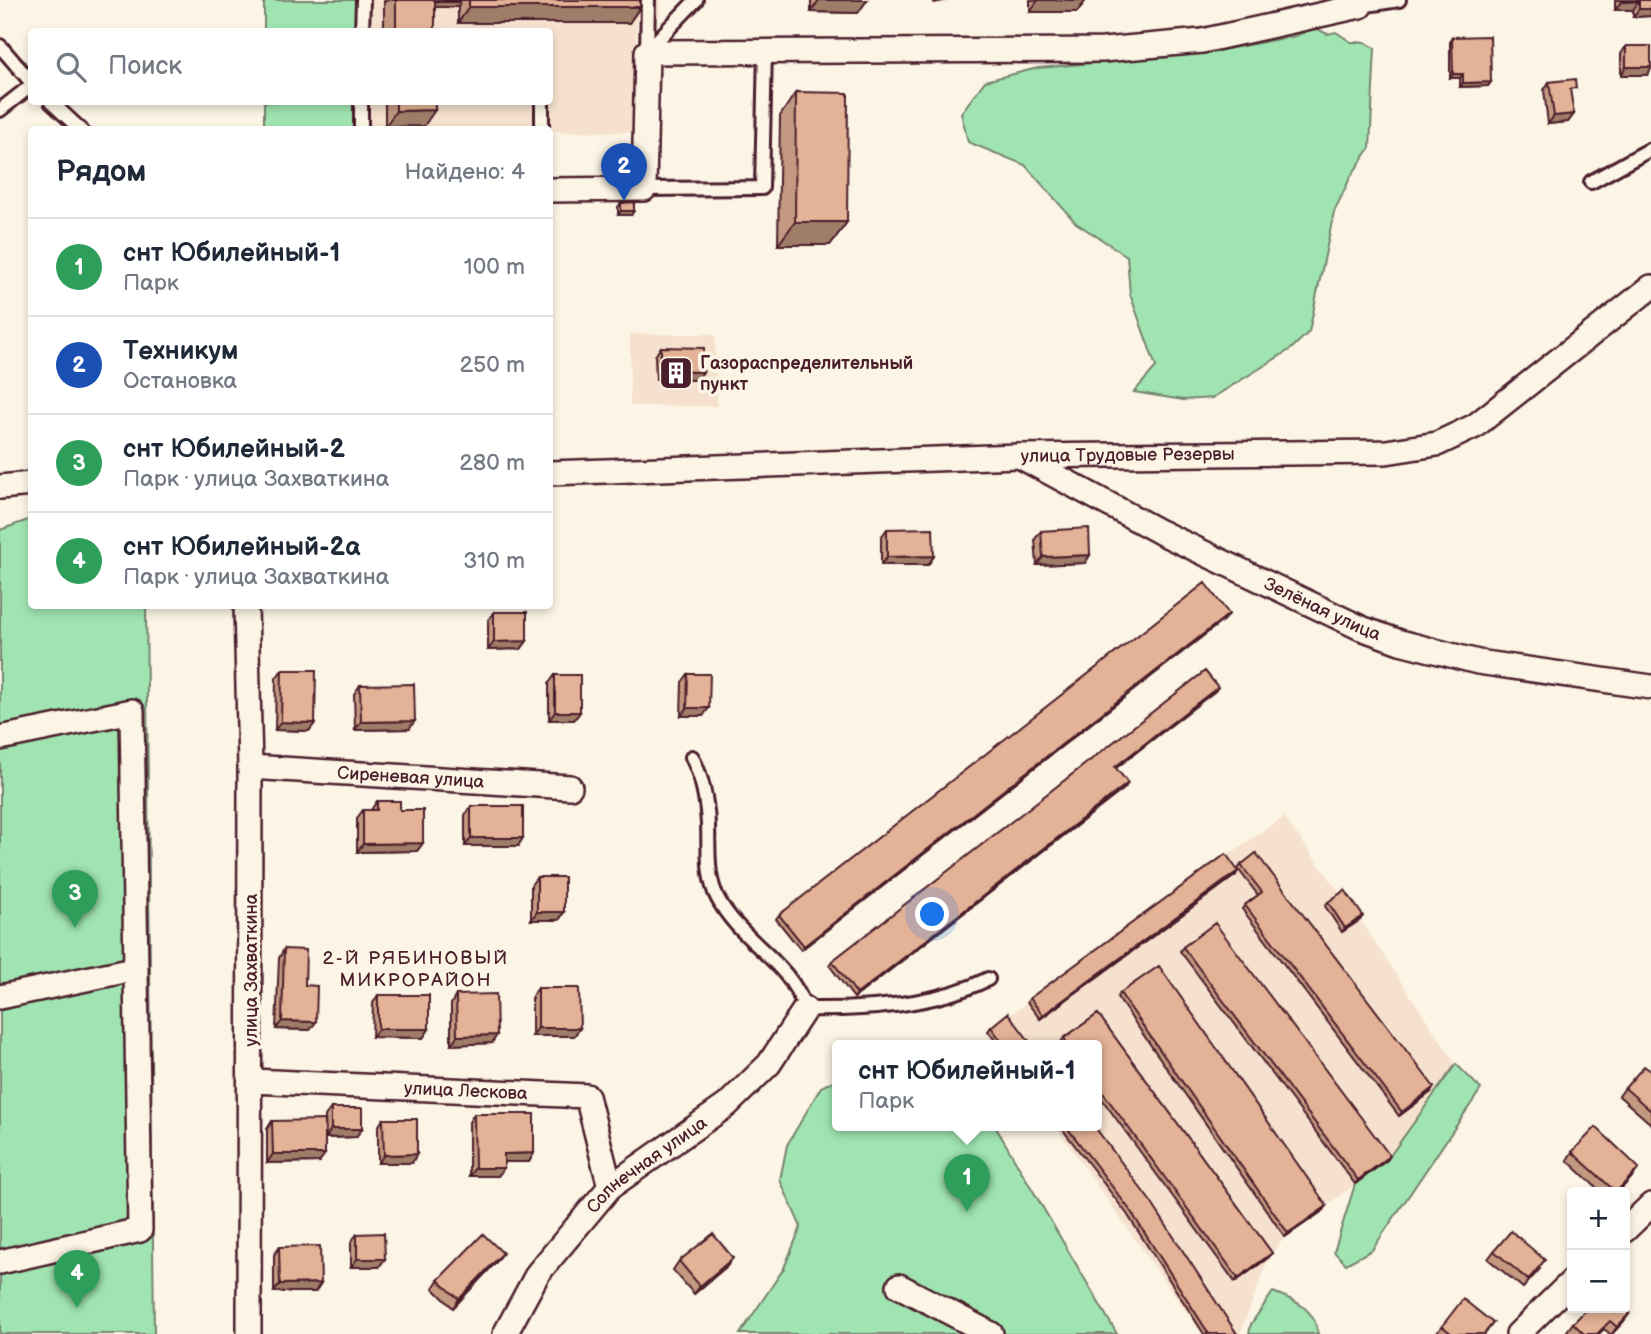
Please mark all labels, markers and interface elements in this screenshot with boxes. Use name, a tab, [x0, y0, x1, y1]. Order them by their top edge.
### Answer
search box	[28, 28, 553, 105]
icon: search	[52, 48, 90, 86]
text: Поиск	[108, 51, 182, 82]
pin: 2	[601, 143, 647, 201]
text: Рядом	[56, 154, 146, 190]
text: Найдено: 4	[405, 158, 525, 186]
text: снт Юбилейный-1	[123, 238, 341, 269]
text: 1	[74, 253, 84, 281]
text: 100 m	[464, 253, 525, 281]
text: Парк	[123, 269, 179, 297]
text: Техникум	[123, 336, 238, 367]
text: 2	[72, 351, 86, 379]
text: 250 m	[459, 351, 525, 379]
place label: Газораспределительный пункт	[700, 353, 913, 395]
building icon: Газораспределительный пункт	[657, 354, 695, 392]
text: Остановка	[123, 367, 237, 395]
text: снт Юбилейный-2	[123, 434, 345, 465]
street label: улица Трудовые Резервы	[1021, 444, 1235, 467]
text: 3	[72, 449, 86, 477]
text: 280 m	[459, 449, 525, 477]
text: Парк · улица Захваткина	[123, 465, 389, 493]
text: снт Юбилейный-2а	[123, 532, 360, 563]
text: 4	[72, 547, 86, 575]
text: 310 m	[463, 547, 525, 575]
text: Парк · улица Захваткина	[123, 563, 389, 591]
street label: Зелёная улица	[1261, 573, 1384, 645]
street label: Сиреневая улица	[336, 762, 485, 793]
pin: 3	[52, 870, 98, 928]
street label: улица Захваткина	[241, 893, 262, 1046]
your location	[915, 897, 949, 931]
district label: 2-Й РЯБИНОВЫЙ МИКРОРАЙОН	[323, 947, 509, 992]
popup	[832, 1040, 1102, 1131]
text: снт Юбилейный-1	[858, 1056, 1076, 1087]
street label: улица Лескова	[403, 1078, 528, 1104]
text: Парк	[858, 1087, 914, 1115]
street label: Солнечная улица	[583, 1112, 711, 1218]
pin: 1	[944, 1154, 990, 1212]
map controls	[1567, 1187, 1630, 1313]
button: +	[1567, 1187, 1630, 1250]
pin: 4	[54, 1250, 100, 1308]
button: −	[1567, 1250, 1630, 1313]

